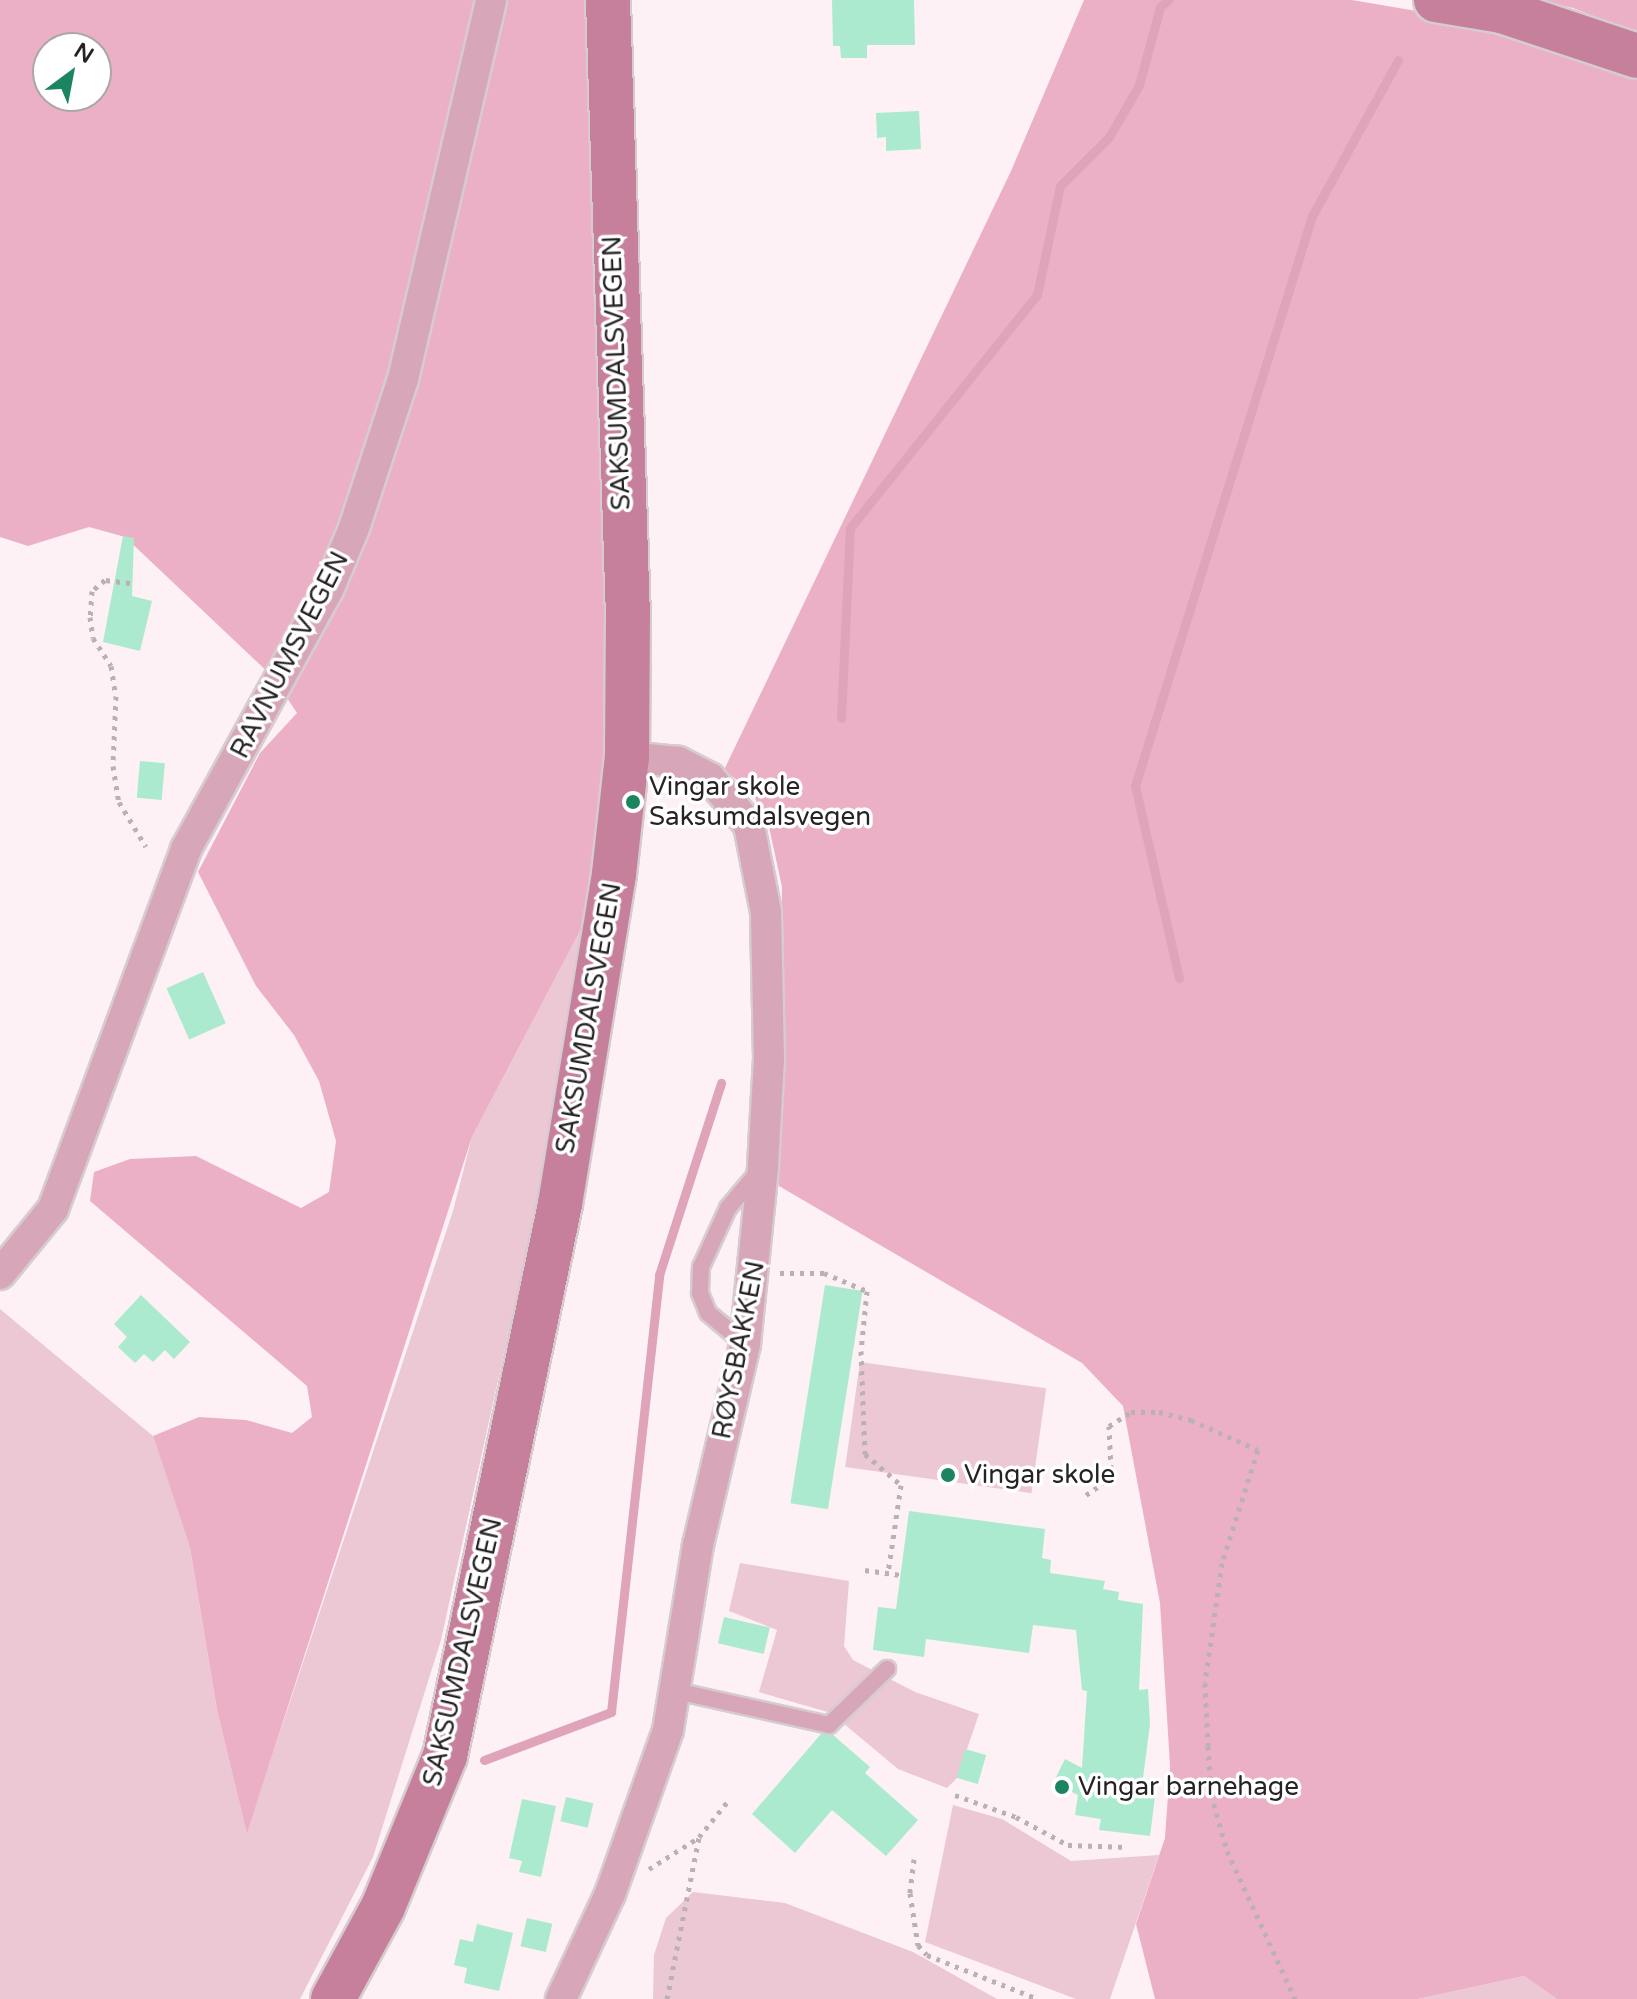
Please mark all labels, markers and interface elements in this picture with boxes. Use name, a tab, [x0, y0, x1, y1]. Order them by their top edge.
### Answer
north arrow	[32, 32, 112, 112]
text: N	[69, 38, 98, 69]
street label: SAKSUMDALSVEGEN	[597, 235, 637, 511]
street label: RAVNUMSVEGEN	[224, 546, 356, 764]
place label: Vingar skole Saksumdalsvegen	[649, 771, 871, 832]
marker: Vingar skole Saksumdalsvegen	[624, 793, 642, 811]
street label: SAKSUMDALSVEGEN	[550, 880, 628, 1156]
street label: RØYSBAKKEN	[706, 1258, 772, 1442]
place label: Vingar skole	[964, 1459, 1115, 1491]
marker: Vingar skole	[939, 1466, 957, 1484]
street label: SAKSUMDALSVEGEN	[417, 1515, 509, 1789]
place label: Vingar barnehage	[1078, 1771, 1299, 1803]
marker: Vingar barnehage	[1053, 1778, 1071, 1796]

